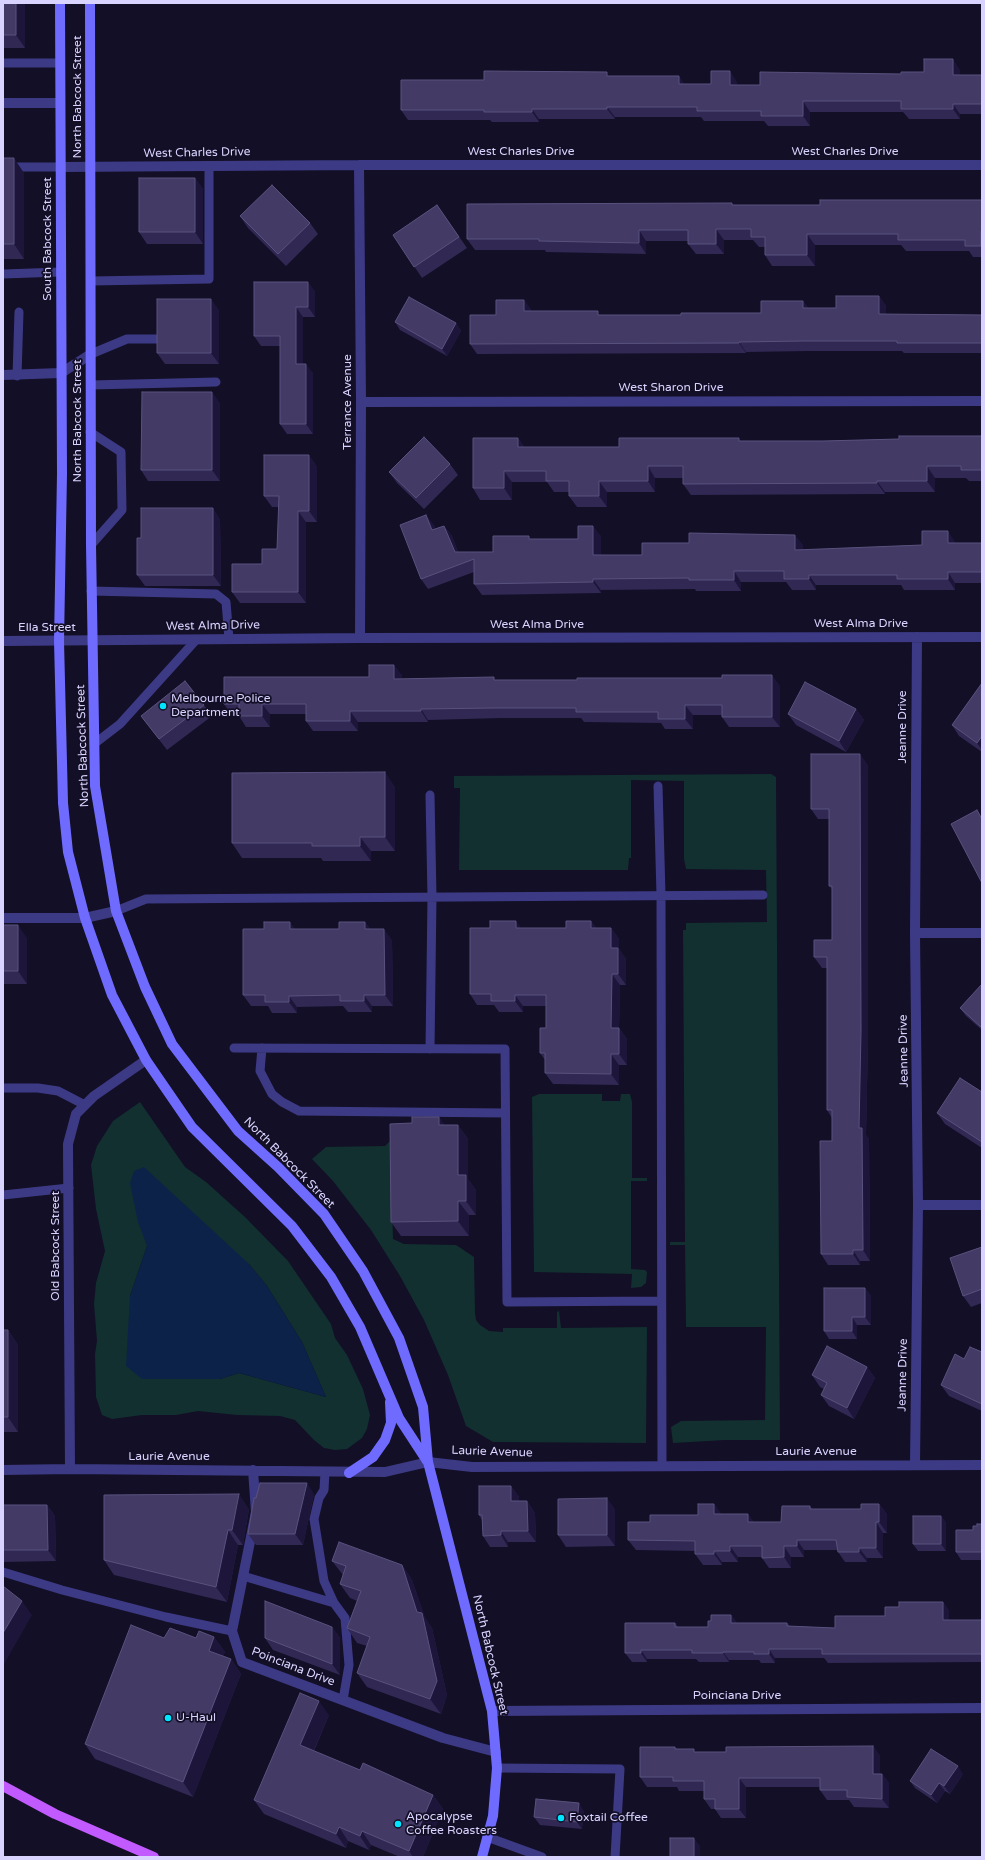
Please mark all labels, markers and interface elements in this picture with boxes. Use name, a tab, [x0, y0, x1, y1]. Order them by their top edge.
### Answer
street label: North Babcock Street	[71, 36, 85, 158]
street label: West Charles Drive	[143, 145, 251, 161]
street label: West Charles Drive	[467, 145, 575, 159]
street label: West Charles Drive	[791, 145, 899, 159]
street label: South Babcock Street	[41, 177, 55, 301]
street label: Terrance Avenue	[341, 354, 355, 450]
street label: North Babcock Street	[71, 360, 85, 482]
street label: West Sharon Drive	[619, 381, 723, 395]
street label: West Alma Drive	[814, 617, 908, 631]
street label: West Alma Drive	[166, 618, 260, 634]
street label: West Alma Drive	[490, 618, 584, 632]
street label: Ella Street	[18, 621, 76, 635]
street label: North Babcock Street	[74, 684, 92, 808]
street label: Jeanne Drive	[896, 690, 910, 764]
place label: Melbourne Police Department	[171, 692, 271, 720]
marker: Melbourne Police Department	[158, 701, 168, 711]
street label: Jeanne Drive	[896, 1014, 912, 1088]
street label: North Babcock Street	[240, 1114, 338, 1212]
street label: Old Babcock Street	[49, 1191, 63, 1301]
street label: Jeanne Drive	[895, 1338, 911, 1412]
street label: Laurie Avenue	[451, 1443, 533, 1461]
street label: Laurie Avenue	[775, 1445, 857, 1459]
street label: Laurie Avenue	[128, 1450, 210, 1464]
street label: North Babcock Street	[469, 1593, 511, 1717]
street label: Poinciana Drive	[249, 1644, 337, 1690]
street label: Poinciana Drive	[693, 1689, 781, 1703]
place label: U-Haul	[176, 1711, 216, 1725]
marker: U-Haul	[163, 1713, 173, 1723]
place label: Apocalypse Coffee Roasters	[406, 1810, 497, 1838]
place label: Foxtail Coffee	[569, 1811, 648, 1825]
marker: Foxtail Coffee	[556, 1813, 566, 1823]
marker: Apocalypse Coffee Roasters	[393, 1819, 403, 1829]

